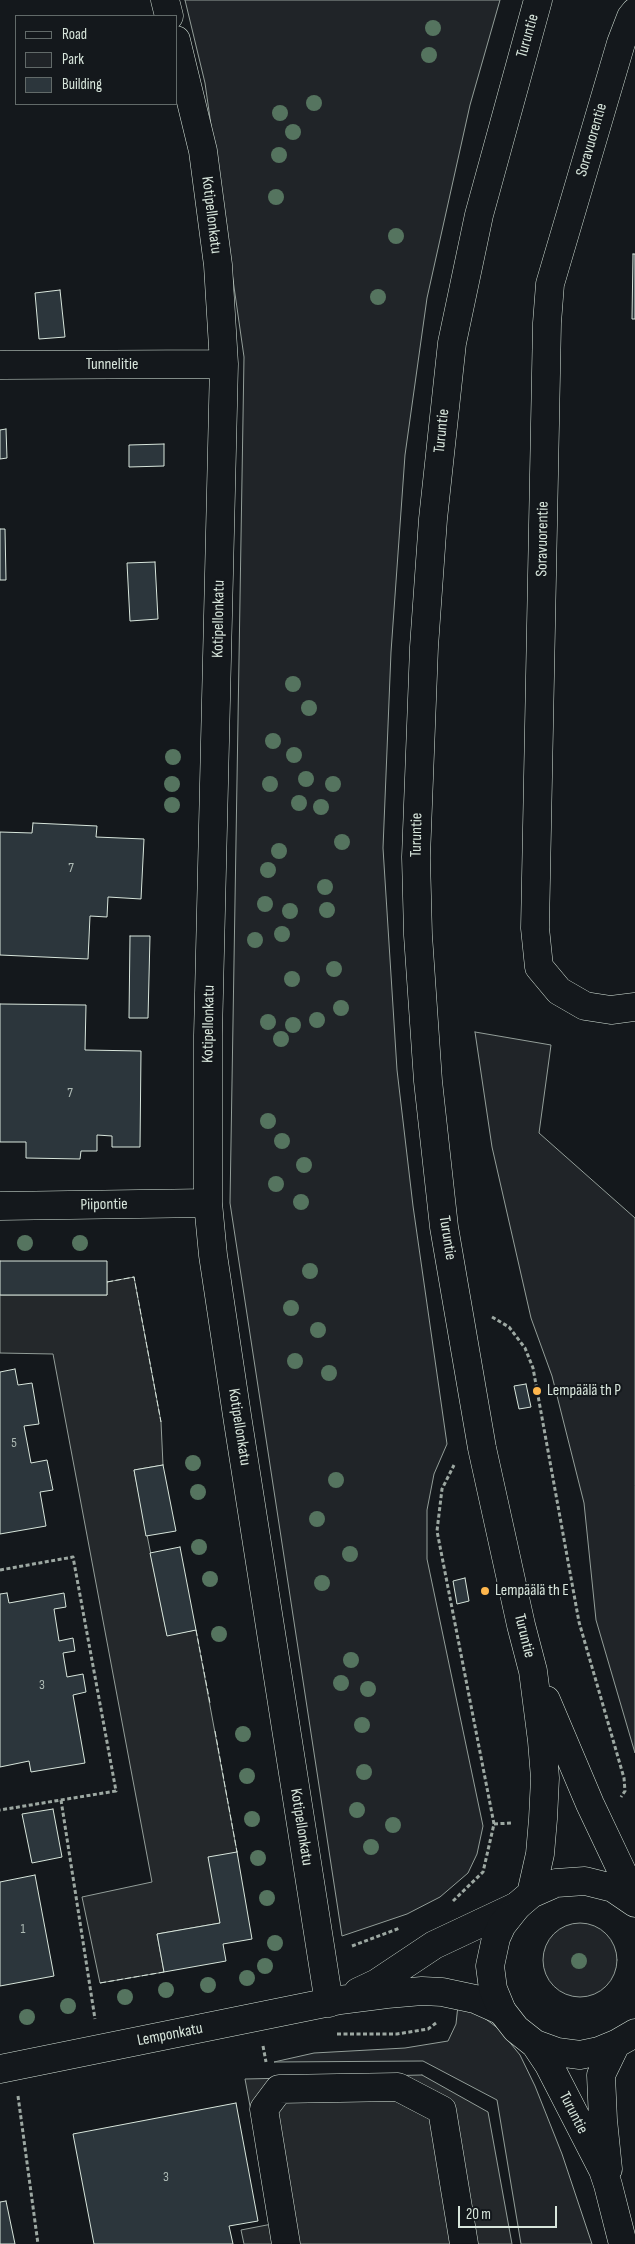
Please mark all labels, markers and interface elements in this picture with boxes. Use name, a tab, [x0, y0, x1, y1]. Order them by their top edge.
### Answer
street label: Turuntie	[513, 12, 543, 60]
legend	[15, 15, 178, 105]
text: Road	[62, 25, 87, 44]
text: Park	[62, 50, 84, 69]
text: Building	[62, 75, 102, 94]
street label: Soravuorentie	[572, 101, 612, 179]
street label: Kotipellonkatu	[197, 175, 225, 255]
street label: Tunnelitie	[86, 355, 138, 375]
street label: Turuntie	[430, 408, 454, 454]
street label: Soravuorentie	[533, 501, 553, 577]
street label: Kotipellonkatu	[209, 580, 229, 658]
street label: Turuntie	[407, 813, 427, 857]
house number: 7	[68, 860, 74, 876]
street label: Kotipellonkatu	[199, 985, 219, 1063]
house number: 7	[67, 1085, 73, 1101]
street label: Piipontie	[80, 1195, 128, 1215]
street label: Turuntie	[434, 1214, 460, 1262]
place label: Lempäälä th P	[547, 1381, 621, 1401]
marker: Lempäälä th P	[531, 1385, 543, 1397]
street label: Kotipellonkatu	[223, 1387, 255, 1467]
house number: 5	[11, 1435, 17, 1451]
place label: Lempäälä th E	[495, 1581, 569, 1601]
marker: Lempäälä th E	[479, 1585, 491, 1597]
street label: Turuntie	[509, 1612, 539, 1660]
house number: 3	[39, 1677, 45, 1693]
street label: Kotipellonkatu	[285, 1787, 317, 1867]
house number: 1	[21, 1921, 25, 1937]
street label: Lemponkatu	[136, 2019, 204, 2051]
street label: Turuntie	[554, 2089, 592, 2137]
house number: 3	[163, 2169, 169, 2185]
scale bar	[460, 2196, 559, 2228]
text: 20 m	[466, 2205, 491, 2224]

